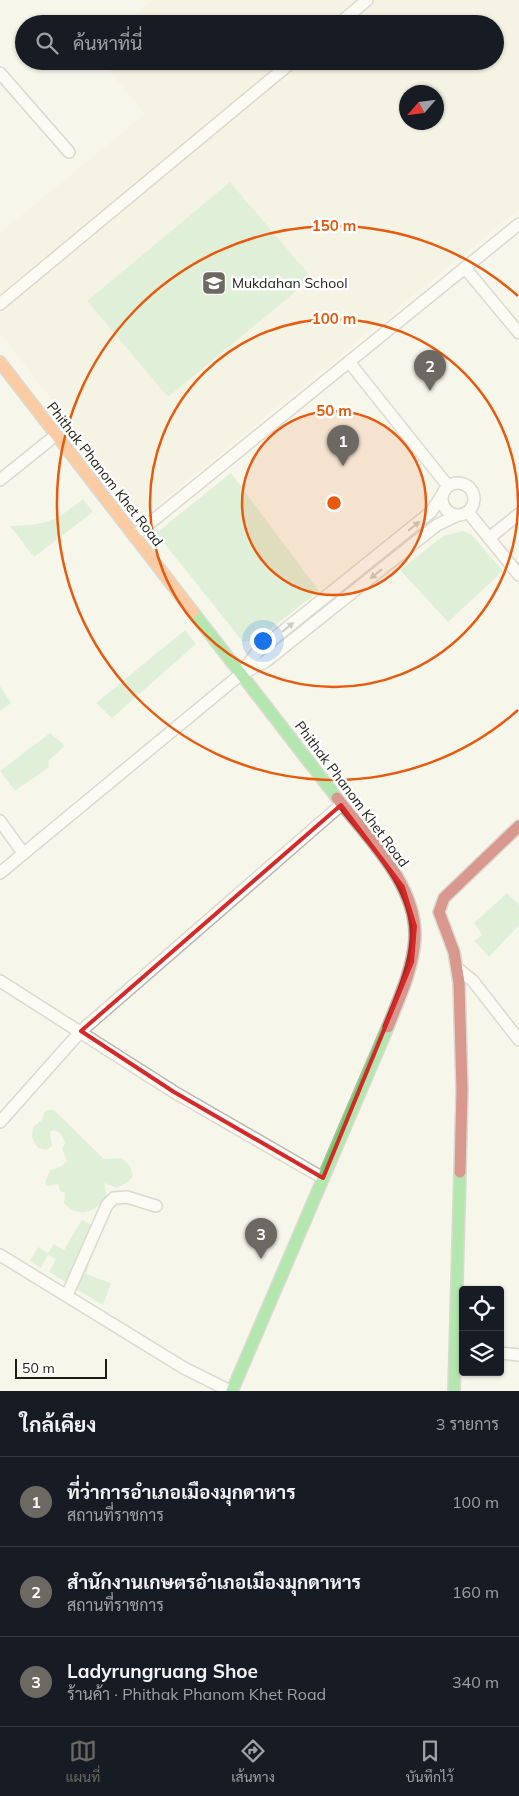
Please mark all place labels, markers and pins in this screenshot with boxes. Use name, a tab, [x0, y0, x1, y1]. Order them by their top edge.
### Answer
school or university icon: Mukdahan School	[201, 270, 227, 296]
place label: Mukdahan School	[232, 274, 348, 292]
pin: 2	[414, 350, 446, 391]
pin: 1	[327, 425, 359, 466]
centre of rings	[325, 494, 343, 512]
pin: 3	[245, 1218, 277, 1259]

